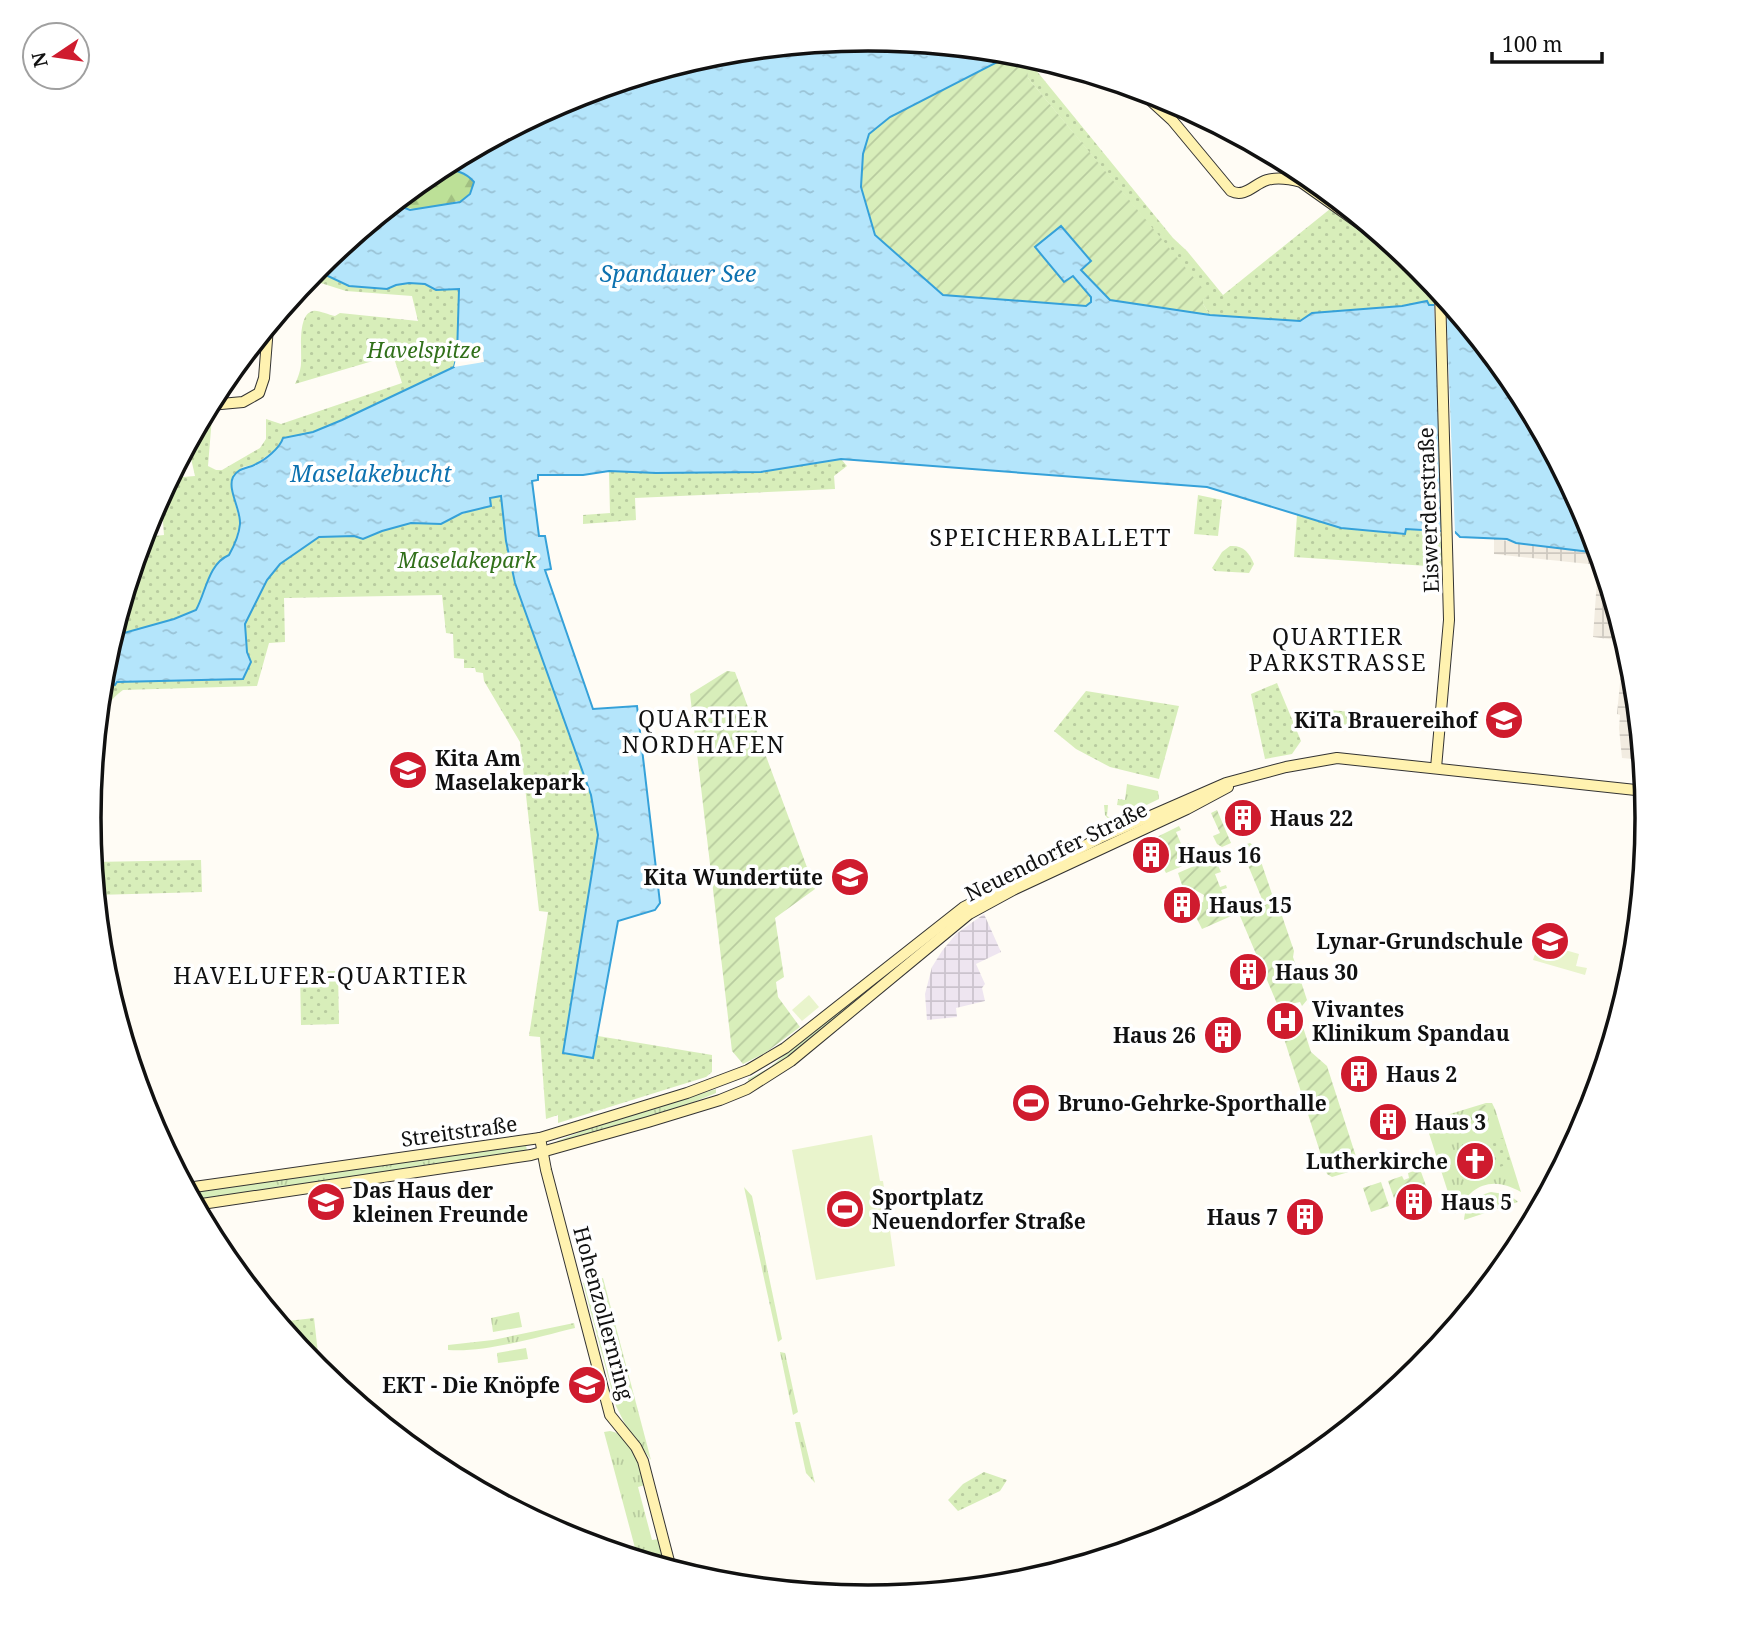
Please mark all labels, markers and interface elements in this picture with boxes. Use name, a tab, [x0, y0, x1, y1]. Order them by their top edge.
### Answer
north arrow	[21, 21, 91, 91]
scale bar	[1492, 21, 1602, 65]
text: 100 m	[1502, 30, 1563, 58]
text: N	[25, 50, 54, 70]
water label: Spandauer See	[600, 257, 756, 289]
park label: Havelspitze	[366, 336, 481, 364]
street label: Eiswerderstraße	[1411, 427, 1445, 593]
water label: Maselakebucht	[289, 457, 452, 489]
district label: SPEICHERBALLETT	[930, 521, 1172, 553]
park label: Maselakepark	[397, 546, 537, 574]
district label: QUARTIER PARKSTRASSE	[1249, 620, 1427, 678]
school or university icon: KiTa Brauereihof	[1483, 699, 1525, 741]
district label: QUARTIER NORDHAFEN	[622, 702, 786, 760]
place label: KiTa Brauereihof	[1294, 706, 1479, 734]
place label: Kita Am Maselakepark	[435, 744, 586, 796]
school or university icon: Kita Am Maselakepark	[387, 749, 429, 791]
street label: Neuendorfer Straße	[960, 795, 1152, 907]
building icon: Haus 22	[1222, 797, 1264, 839]
place label: Haus 22	[1270, 804, 1353, 832]
building icon: Haus 16	[1130, 834, 1172, 876]
place label: Haus 16	[1178, 841, 1261, 869]
school or university icon: Kita Wundertüte	[829, 856, 871, 898]
place label: Kita Wundertüte	[644, 863, 823, 891]
building icon: Haus 15	[1161, 884, 1203, 926]
place label: Haus 15	[1209, 891, 1292, 919]
school or university icon: Lynar-Grundschule	[1529, 920, 1571, 962]
place label: Lynar-Grundschule	[1316, 927, 1523, 955]
building icon: Haus 30	[1227, 951, 1269, 993]
place label: Haus 30	[1275, 958, 1358, 986]
district label: HAVELUFER-QUARTIER	[173, 959, 469, 991]
place label: Vivantes Klinikum Spandau	[1312, 995, 1510, 1047]
hospital icon: Vivantes Klinikum Spandau	[1264, 1000, 1306, 1042]
building icon: Haus 26	[1202, 1014, 1244, 1056]
place label: Haus 26	[1113, 1021, 1196, 1049]
building icon: Haus 2	[1338, 1053, 1380, 1095]
place label: Haus 2	[1386, 1060, 1457, 1088]
sports icon: Bruno-Gehrke-Sporthalle	[1010, 1082, 1052, 1124]
place label: Bruno-Gehrke-Sporthalle	[1058, 1089, 1327, 1117]
building icon: Haus 3	[1367, 1101, 1409, 1143]
place label: Haus 3	[1415, 1108, 1486, 1136]
street label: Streitstraße	[399, 1109, 519, 1153]
church icon: Lutherkirche	[1454, 1140, 1496, 1182]
place label: Lutherkirche	[1306, 1147, 1448, 1175]
place label: Das Haus der kleinen Freunde	[353, 1176, 528, 1228]
school or university icon: Das Haus der kleinen Freunde	[305, 1181, 347, 1223]
building icon: Haus 5	[1393, 1181, 1435, 1223]
place label: Sportplatz Neuendorfer Straße	[872, 1183, 1086, 1235]
sports icon: Sportplatz Neuendorfer Straße	[824, 1188, 866, 1230]
place label: Haus 5	[1441, 1188, 1512, 1216]
building icon: Haus 7	[1284, 1196, 1326, 1238]
place label: Haus 7	[1207, 1203, 1278, 1231]
street label: Hohenzollernring	[567, 1223, 641, 1404]
school or university icon: EKT - Die Knöpfe	[566, 1364, 608, 1406]
place label: EKT - Die Knöpfe	[382, 1371, 560, 1399]

